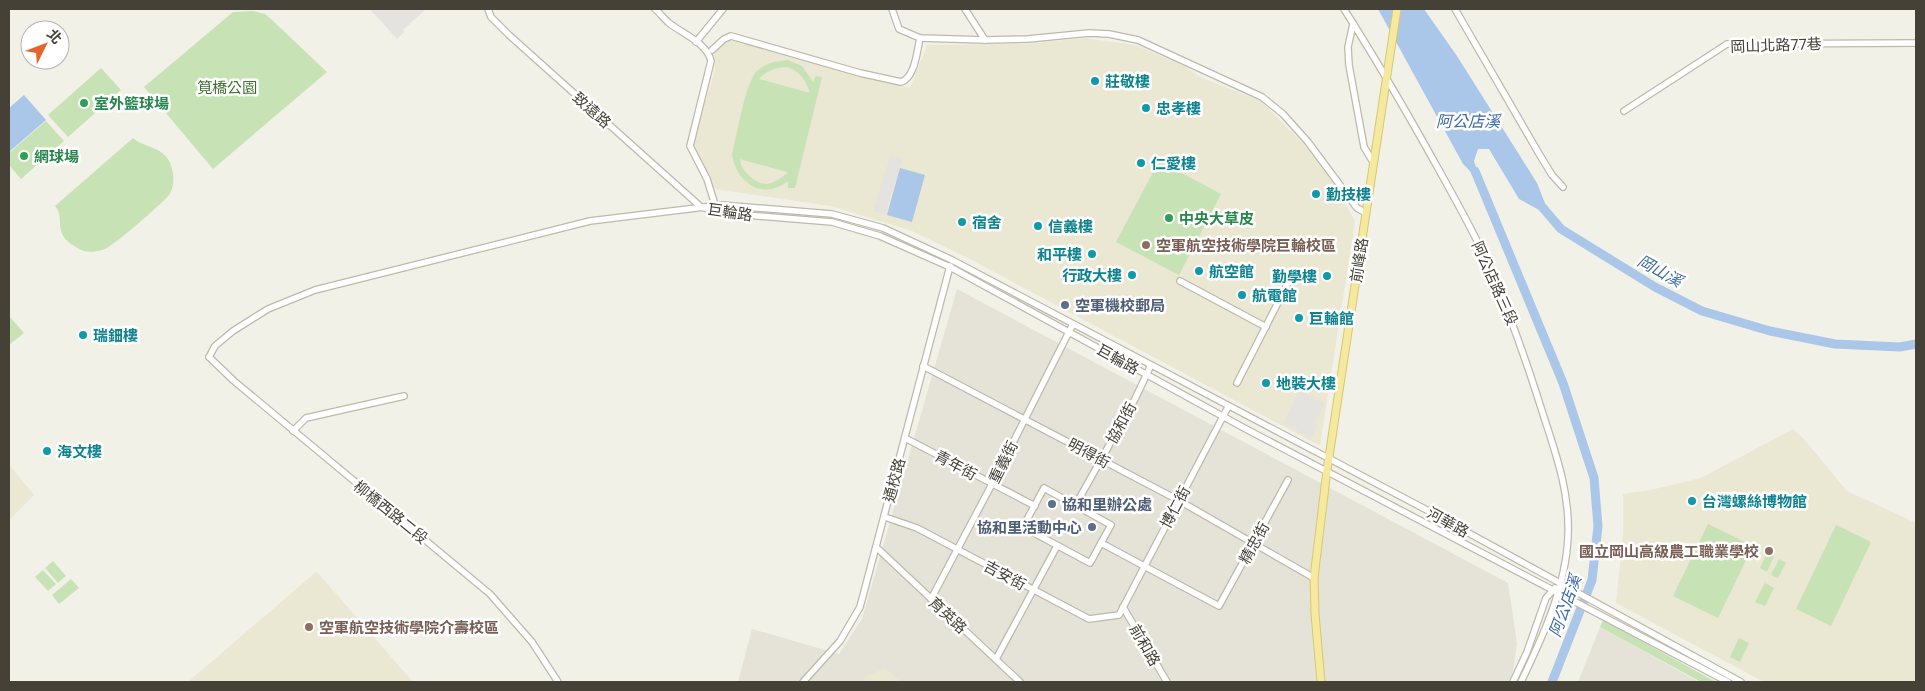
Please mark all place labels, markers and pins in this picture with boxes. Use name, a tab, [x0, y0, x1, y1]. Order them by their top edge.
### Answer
place label: 莊敬樓	[1105, 71, 1150, 92]
marker: 莊敬樓	[1089, 75, 1101, 87]
place label: 室外籃球場	[94, 93, 169, 114]
marker: 室外籃球場	[78, 97, 90, 109]
place label: 忠孝樓	[1156, 98, 1201, 119]
marker: 忠孝樓	[1140, 102, 1152, 114]
place label: 網球場	[34, 146, 79, 167]
marker: 網球場	[18, 150, 30, 162]
place label: 仁愛樓	[1151, 153, 1196, 174]
marker: 仁愛樓	[1135, 157, 1147, 169]
place label: 勤技樓	[1326, 184, 1371, 205]
marker: 勤技樓	[1310, 188, 1322, 200]
place label: 中央大草皮	[1179, 208, 1254, 229]
place label: 宿舍	[972, 212, 1002, 233]
marker: 中央大草皮	[1163, 212, 1175, 224]
marker: 宿舍	[956, 216, 968, 228]
place label: 信義樓	[1048, 216, 1093, 237]
marker: 信義樓	[1032, 220, 1044, 232]
place label: 空軍航空技術學院巨輪校區	[1156, 235, 1336, 256]
marker: 空軍航空技術學院巨輪校區	[1140, 239, 1152, 251]
place label: 和平樓	[1037, 244, 1082, 265]
marker: 和平樓	[1086, 248, 1098, 260]
place label: 航空館	[1209, 261, 1254, 282]
place label: 行政大樓	[1062, 265, 1122, 286]
marker: 航空館	[1193, 265, 1205, 277]
place label: 勤學樓	[1272, 266, 1317, 287]
marker: 行政大樓	[1126, 269, 1138, 281]
marker: 勤學樓	[1321, 270, 1333, 282]
place label: 航電館	[1252, 285, 1297, 306]
marker: 航電館	[1236, 289, 1248, 301]
place label: 空軍機校郵局	[1075, 295, 1165, 316]
marker: 空軍機校郵局	[1059, 299, 1071, 311]
place label: 巨輪館	[1309, 308, 1354, 329]
marker: 巨輪館	[1293, 312, 1305, 324]
place label: 瑞鈿樓	[93, 325, 138, 346]
marker: 瑞鈿樓	[77, 329, 89, 341]
place label: 地裝大樓	[1276, 373, 1336, 394]
marker: 地裝大樓	[1260, 377, 1272, 389]
place label: 海文樓	[57, 441, 102, 462]
marker: 海文樓	[41, 445, 53, 457]
place label: 台灣螺絲博物館	[1702, 491, 1807, 512]
place label: 協和里辦公處	[1062, 494, 1152, 515]
marker: 台灣螺絲博物館	[1686, 495, 1698, 507]
marker: 協和里辦公處	[1046, 498, 1058, 510]
place label: 協和里活動中心	[977, 517, 1082, 538]
marker: 協和里活動中心	[1086, 521, 1098, 533]
place label: 國立岡山高級農工職業學校	[1579, 541, 1759, 562]
marker: 國立岡山高級農工職業學校	[1763, 545, 1775, 557]
place label: 空軍航空技術學院介壽校區	[319, 617, 499, 638]
marker: 空軍航空技術學院介壽校區	[303, 621, 315, 633]

